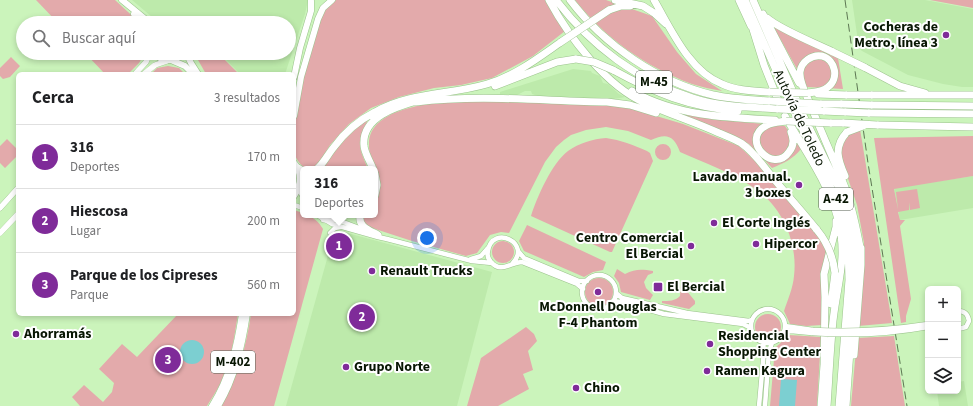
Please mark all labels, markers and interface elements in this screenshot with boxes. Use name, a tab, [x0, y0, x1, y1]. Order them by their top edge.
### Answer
search box	[16, 16, 296, 60]
place label: Cocheras de Metro, línea 3	[854, 17, 938, 53]
icon: search	[30, 27, 52, 49]
text: Buscar aquí	[62, 28, 135, 49]
marker: Cocheras de Metro, línea 3	[941, 30, 951, 40]
street label: Autovía de Toledo	[768, 66, 830, 170]
road number: M-45	[636, 71, 672, 93]
text: Cerca	[32, 86, 74, 110]
text: 3 resultados	[214, 89, 280, 107]
text: 316	[70, 137, 94, 158]
text: 1	[42, 148, 48, 166]
text: 170 m	[247, 148, 280, 166]
text: Deportes	[70, 158, 119, 176]
popup	[300, 166, 378, 218]
place label: Lavado manual. 3 boxes	[692, 167, 791, 203]
text: 316	[314, 173, 338, 194]
marker: Lavado manual. 3 boxes	[794, 180, 804, 190]
road number: A-42	[819, 188, 853, 210]
text: Deportes	[314, 194, 364, 212]
text: Hiescosa	[70, 201, 128, 222]
text: 2	[42, 212, 48, 230]
text: 200 m	[247, 212, 280, 230]
place label: El Corte Inglés	[722, 213, 810, 233]
marker: El Corte Inglés	[709, 218, 719, 228]
text: Lugar	[70, 222, 101, 240]
your location	[417, 228, 437, 248]
place label: Centro Comercial El Bercial	[576, 228, 683, 264]
pin: 1	[326, 231, 352, 261]
place label: Hipercor	[764, 234, 818, 254]
marker: Hipercor	[751, 239, 761, 249]
marker: Centro Comercial El Bercial	[686, 241, 696, 251]
place label: Renault Trucks	[380, 261, 472, 281]
text: Parque de los Cipreses	[70, 265, 218, 286]
marker: Renault Trucks	[367, 266, 377, 276]
text: 3	[42, 276, 48, 294]
text: 560 m	[247, 276, 280, 294]
place label: El Bercial	[667, 277, 724, 297]
marker: El Bercial	[652, 281, 664, 293]
text: Parque	[70, 286, 108, 304]
map controls	[925, 286, 961, 394]
button: +	[925, 286, 961, 322]
marker: McDonnell Douglas F-4 Phantom	[593, 287, 603, 297]
place label: McDonnell Douglas F-4 Phantom	[539, 297, 657, 333]
pin: 2	[349, 302, 375, 332]
button: −	[925, 322, 961, 358]
place label: Ahorramás	[23, 324, 92, 344]
place label: Residencial Shopping Center	[718, 326, 822, 362]
marker: Ahorramás	[11, 329, 21, 339]
marker: Residencial Shopping Center	[705, 339, 715, 349]
pin: 3	[155, 345, 181, 375]
road number: M-402	[211, 351, 255, 373]
place label: Grupo Norte	[354, 357, 430, 377]
button: layers	[925, 358, 961, 394]
place label: Ramen Kagura	[715, 361, 805, 381]
marker: Grupo Norte	[341, 362, 351, 372]
marker: Ramen Kagura	[702, 366, 712, 376]
place label: Chino	[584, 378, 620, 398]
marker: Chino	[571, 383, 581, 393]

